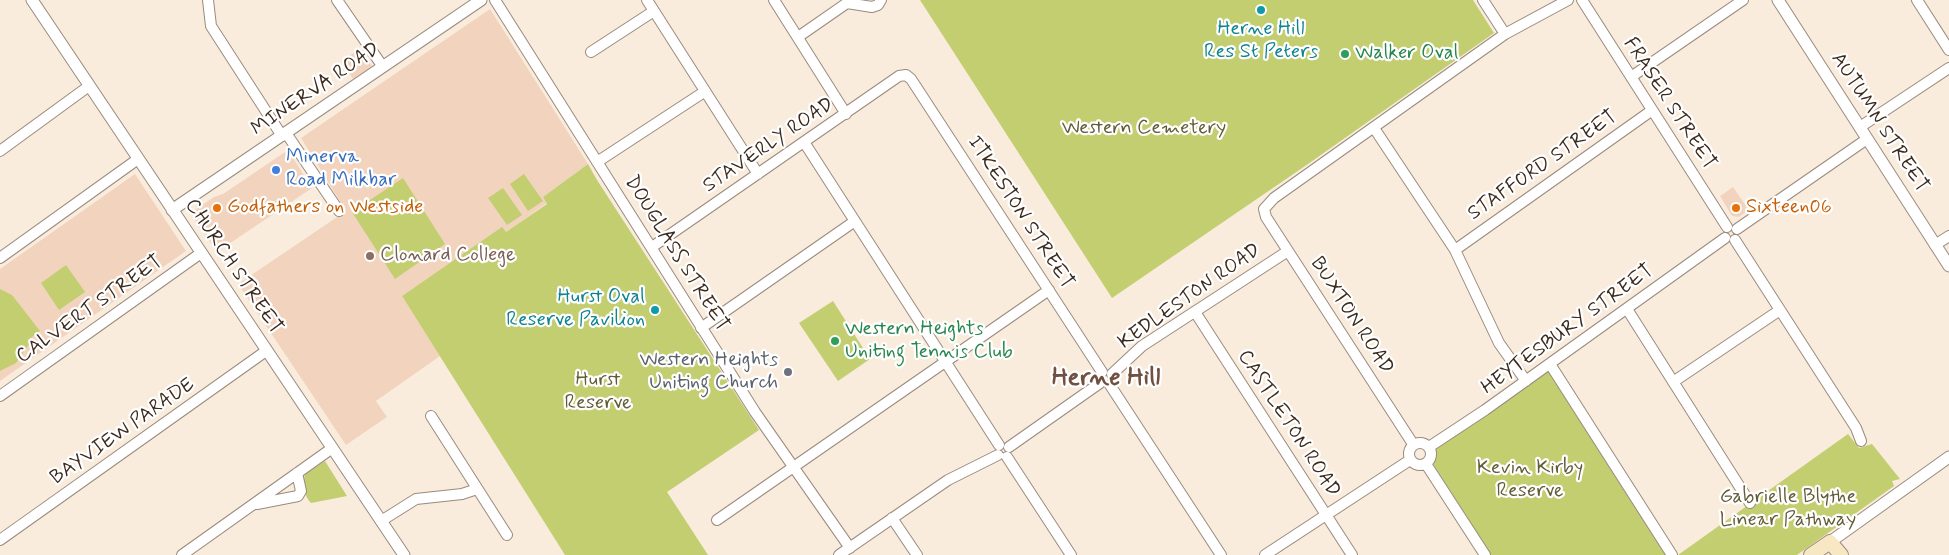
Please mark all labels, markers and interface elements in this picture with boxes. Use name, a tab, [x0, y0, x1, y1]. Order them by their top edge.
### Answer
marker: Herne Hill Res St Peters	[1255, 4, 1267, 16]
place label: Herne Hill Res St Peters	[1204, 18, 1318, 65]
street label: FRASER STREET	[1617, 33, 1721, 175]
street label: MINERVA ROAD	[247, 38, 385, 142]
place label: Walker Oval	[1355, 42, 1458, 66]
marker: Walker Oval	[1339, 48, 1351, 60]
street label: AUTUMN STREET	[1825, 49, 1933, 197]
street label: STAVERLY ROAD	[699, 93, 839, 199]
street label: STAFFORD STREET	[1464, 106, 1622, 226]
park label: Western Cemetery	[1062, 117, 1226, 141]
street label: ITKESTON STREET	[962, 132, 1078, 294]
place label: Minerva Road Milkbar	[286, 146, 396, 193]
marker: Minerva Road Milkbar	[270, 164, 282, 176]
street label: DOUGLASS STREET	[618, 172, 734, 336]
street label: CHURCH STREET	[179, 195, 287, 339]
place label: Godfathers on Westside	[227, 196, 423, 220]
place label: Sixteen06	[1746, 196, 1832, 220]
marker: Godfathers on Westside	[211, 202, 223, 214]
marker: Sixteen06	[1730, 202, 1742, 214]
street label: KEDLESTON ROAD	[1114, 239, 1266, 355]
place label: Clonard College	[380, 244, 515, 268]
marker: Clonard College	[364, 250, 376, 262]
street label: CALVERT STREET	[12, 251, 168, 369]
street label: BUXTON ROAD	[1304, 253, 1398, 379]
street label: HEYTESBURY STREET	[1477, 260, 1659, 400]
place label: Hurst Oval Reserve Pavilion	[506, 286, 645, 333]
marker: Hurst Oval Reserve Pavilion	[649, 304, 661, 316]
place label: Western Heights Uniting Tennis Club	[845, 318, 1013, 365]
marker: Western Heights Uniting Tennis Club	[829, 335, 841, 347]
street label: CASTLETON ROAD	[1231, 346, 1345, 502]
place label: Western Heights Uniting Church	[640, 349, 778, 396]
district label: Herne Hill	[1052, 364, 1160, 394]
marker: Western Heights Uniting Church	[782, 366, 794, 378]
park label: Hurst Reserve	[564, 369, 632, 416]
street label: BAYVIEW PARADE	[46, 373, 200, 491]
park label: Kevin Kirby Reserve	[1477, 457, 1583, 504]
park label: Gabrielle Blythe Linear Pathway	[1720, 486, 1856, 533]

